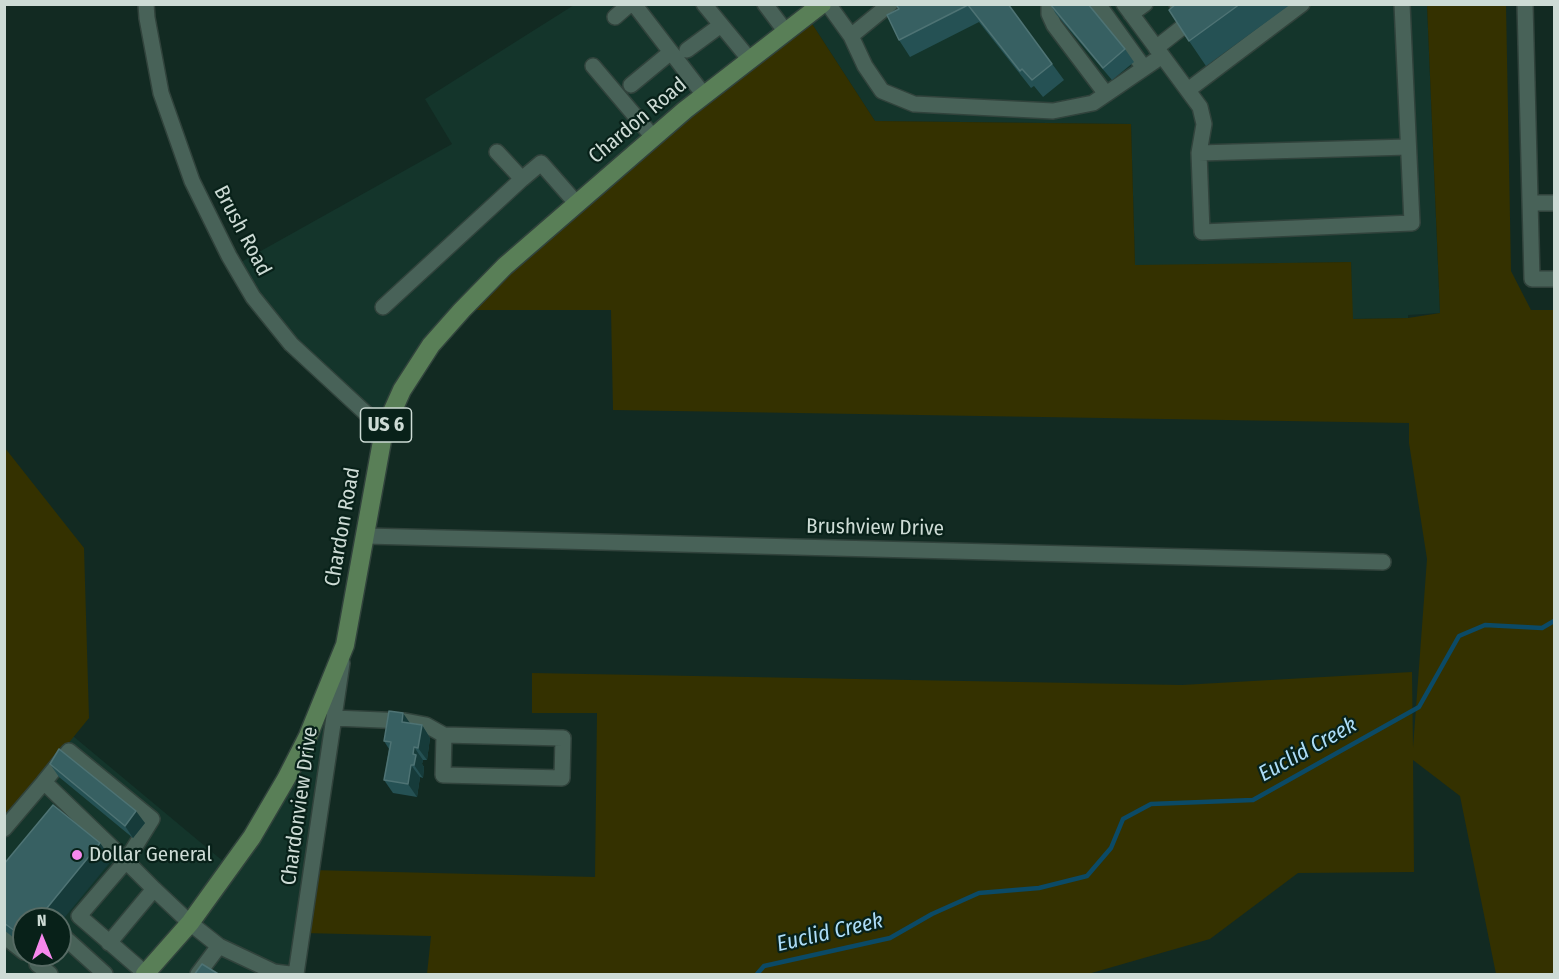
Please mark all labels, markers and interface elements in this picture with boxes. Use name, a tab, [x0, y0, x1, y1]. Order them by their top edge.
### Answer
street label: Chardon Road	[584, 73, 692, 169]
street label: Brush Road	[208, 182, 276, 280]
road number: US 6	[360, 408, 412, 442]
street label: Chardon Road	[320, 466, 366, 588]
street label: Brushview Drive	[806, 514, 944, 542]
water label: Euclid Creek	[1254, 712, 1362, 788]
street label: Chardonview Drive	[276, 725, 324, 887]
place label: Dollar General	[89, 842, 212, 868]
marker: Dollar General	[70, 848, 84, 862]
north arrow	[12, 907, 72, 967]
water label: Euclid Creek	[774, 908, 886, 958]
text: N	[37, 911, 47, 930]

